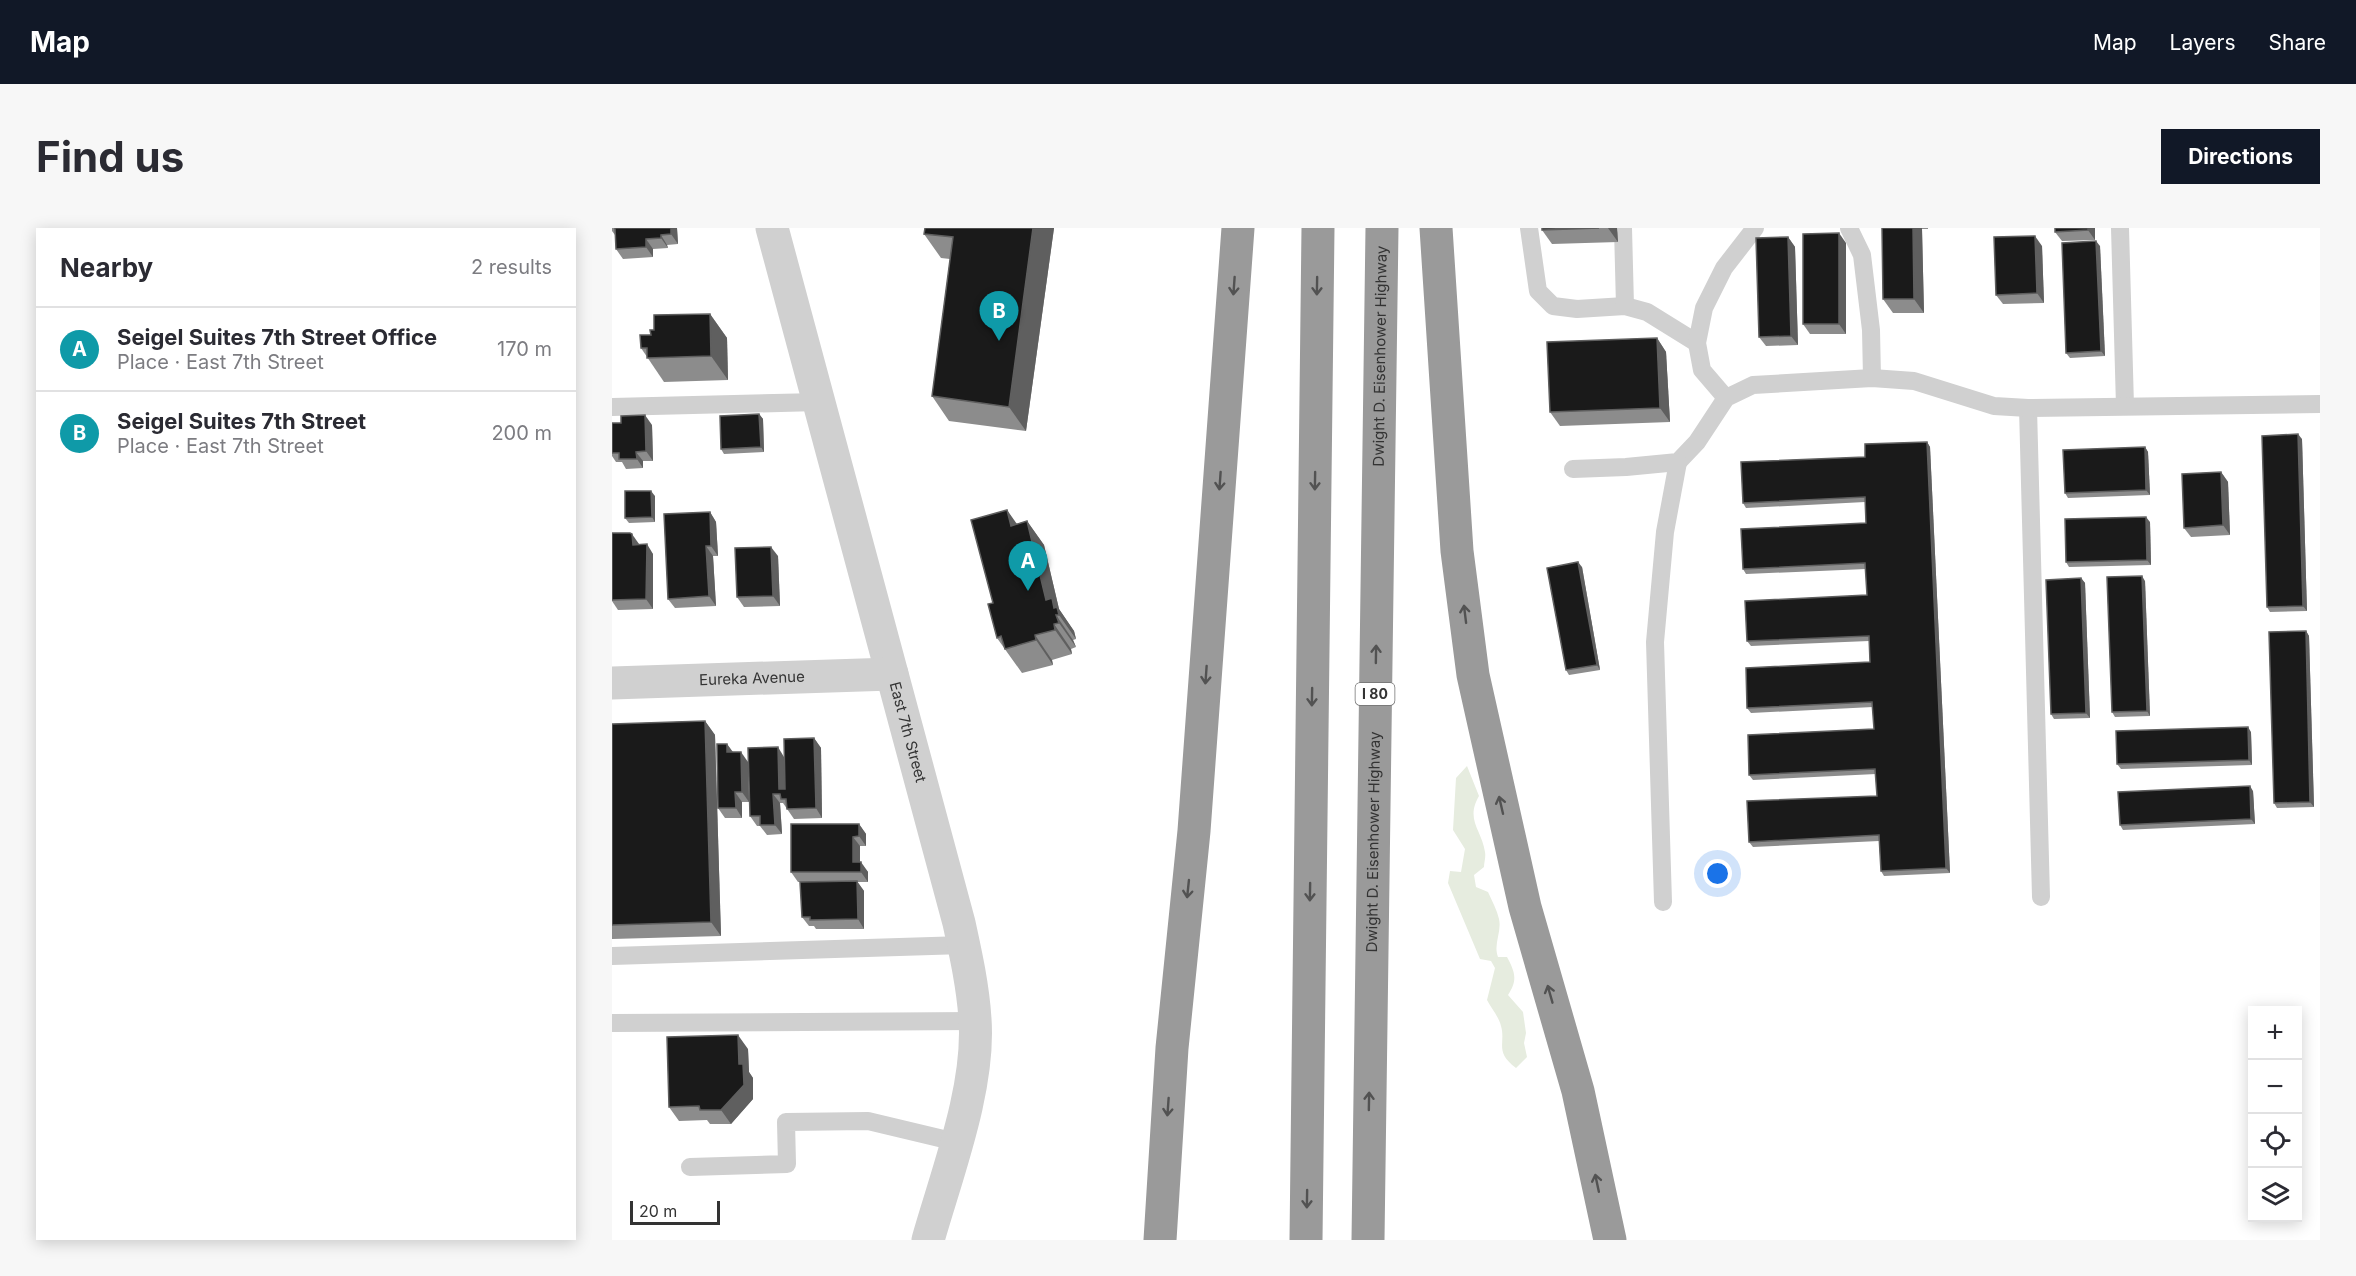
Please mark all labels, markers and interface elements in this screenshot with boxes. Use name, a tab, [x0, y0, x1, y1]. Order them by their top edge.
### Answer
text: Map	[30, 25, 90, 59]
text: Map	[2093, 30, 2137, 55]
text: Layers	[2170, 30, 2236, 55]
text: Share	[2269, 30, 2326, 55]
button: Directions	[2161, 129, 2320, 184]
text: Find us	[36, 131, 184, 182]
street label: Dwight D. Eisenhower Highway	[1369, 245, 1391, 467]
text: Nearby	[60, 252, 153, 283]
text: 2 results	[471, 255, 552, 279]
one-way arrow	[1228, 276, 1239, 296]
one-way arrow	[1312, 276, 1323, 296]
pin: B	[980, 291, 1018, 341]
text: Seigel Suites 7th Street Office	[117, 324, 437, 350]
text: A	[72, 337, 87, 361]
text: 170 m	[497, 337, 552, 361]
text: Place · East 7th Street	[117, 350, 324, 374]
text: Seigel Suites 7th Street	[117, 408, 366, 434]
text: B	[73, 421, 86, 445]
text: 200 m	[491, 421, 552, 445]
text: Place · East 7th Street	[117, 434, 324, 458]
one-way arrow	[1214, 470, 1225, 490]
one-way arrow	[1309, 471, 1321, 491]
pin: A	[1008, 542, 1048, 591]
one-way arrow	[1459, 604, 1470, 624]
one-way arrow	[1370, 644, 1382, 664]
one-way arrow	[1200, 665, 1211, 685]
street label: Eureka Avenue	[699, 667, 805, 689]
street label: East 7th Street	[886, 680, 931, 784]
road number: I 80	[1356, 683, 1395, 705]
one-way arrow	[1307, 687, 1318, 707]
street label: Dwight D. Eisenhower Highway	[1362, 731, 1384, 953]
one-way arrow	[1495, 796, 1507, 815]
your location	[1703, 859, 1732, 888]
one-way arrow	[1182, 879, 1193, 899]
one-way arrow	[1304, 882, 1316, 902]
one-way arrow	[1544, 985, 1555, 1004]
map controls	[2248, 1006, 2302, 1222]
button: +	[2248, 1006, 2302, 1060]
button: −	[2248, 1060, 2302, 1114]
one-way arrow	[1364, 1091, 1375, 1111]
one-way arrow	[1163, 1096, 1174, 1116]
button: locate	[2248, 1114, 2302, 1168]
button: layers	[2248, 1168, 2302, 1222]
one-way arrow	[1591, 1174, 1603, 1193]
one-way arrow	[1301, 1188, 1312, 1208]
scale bar	[630, 1198, 720, 1226]
text: 20 m	[639, 1201, 677, 1221]

